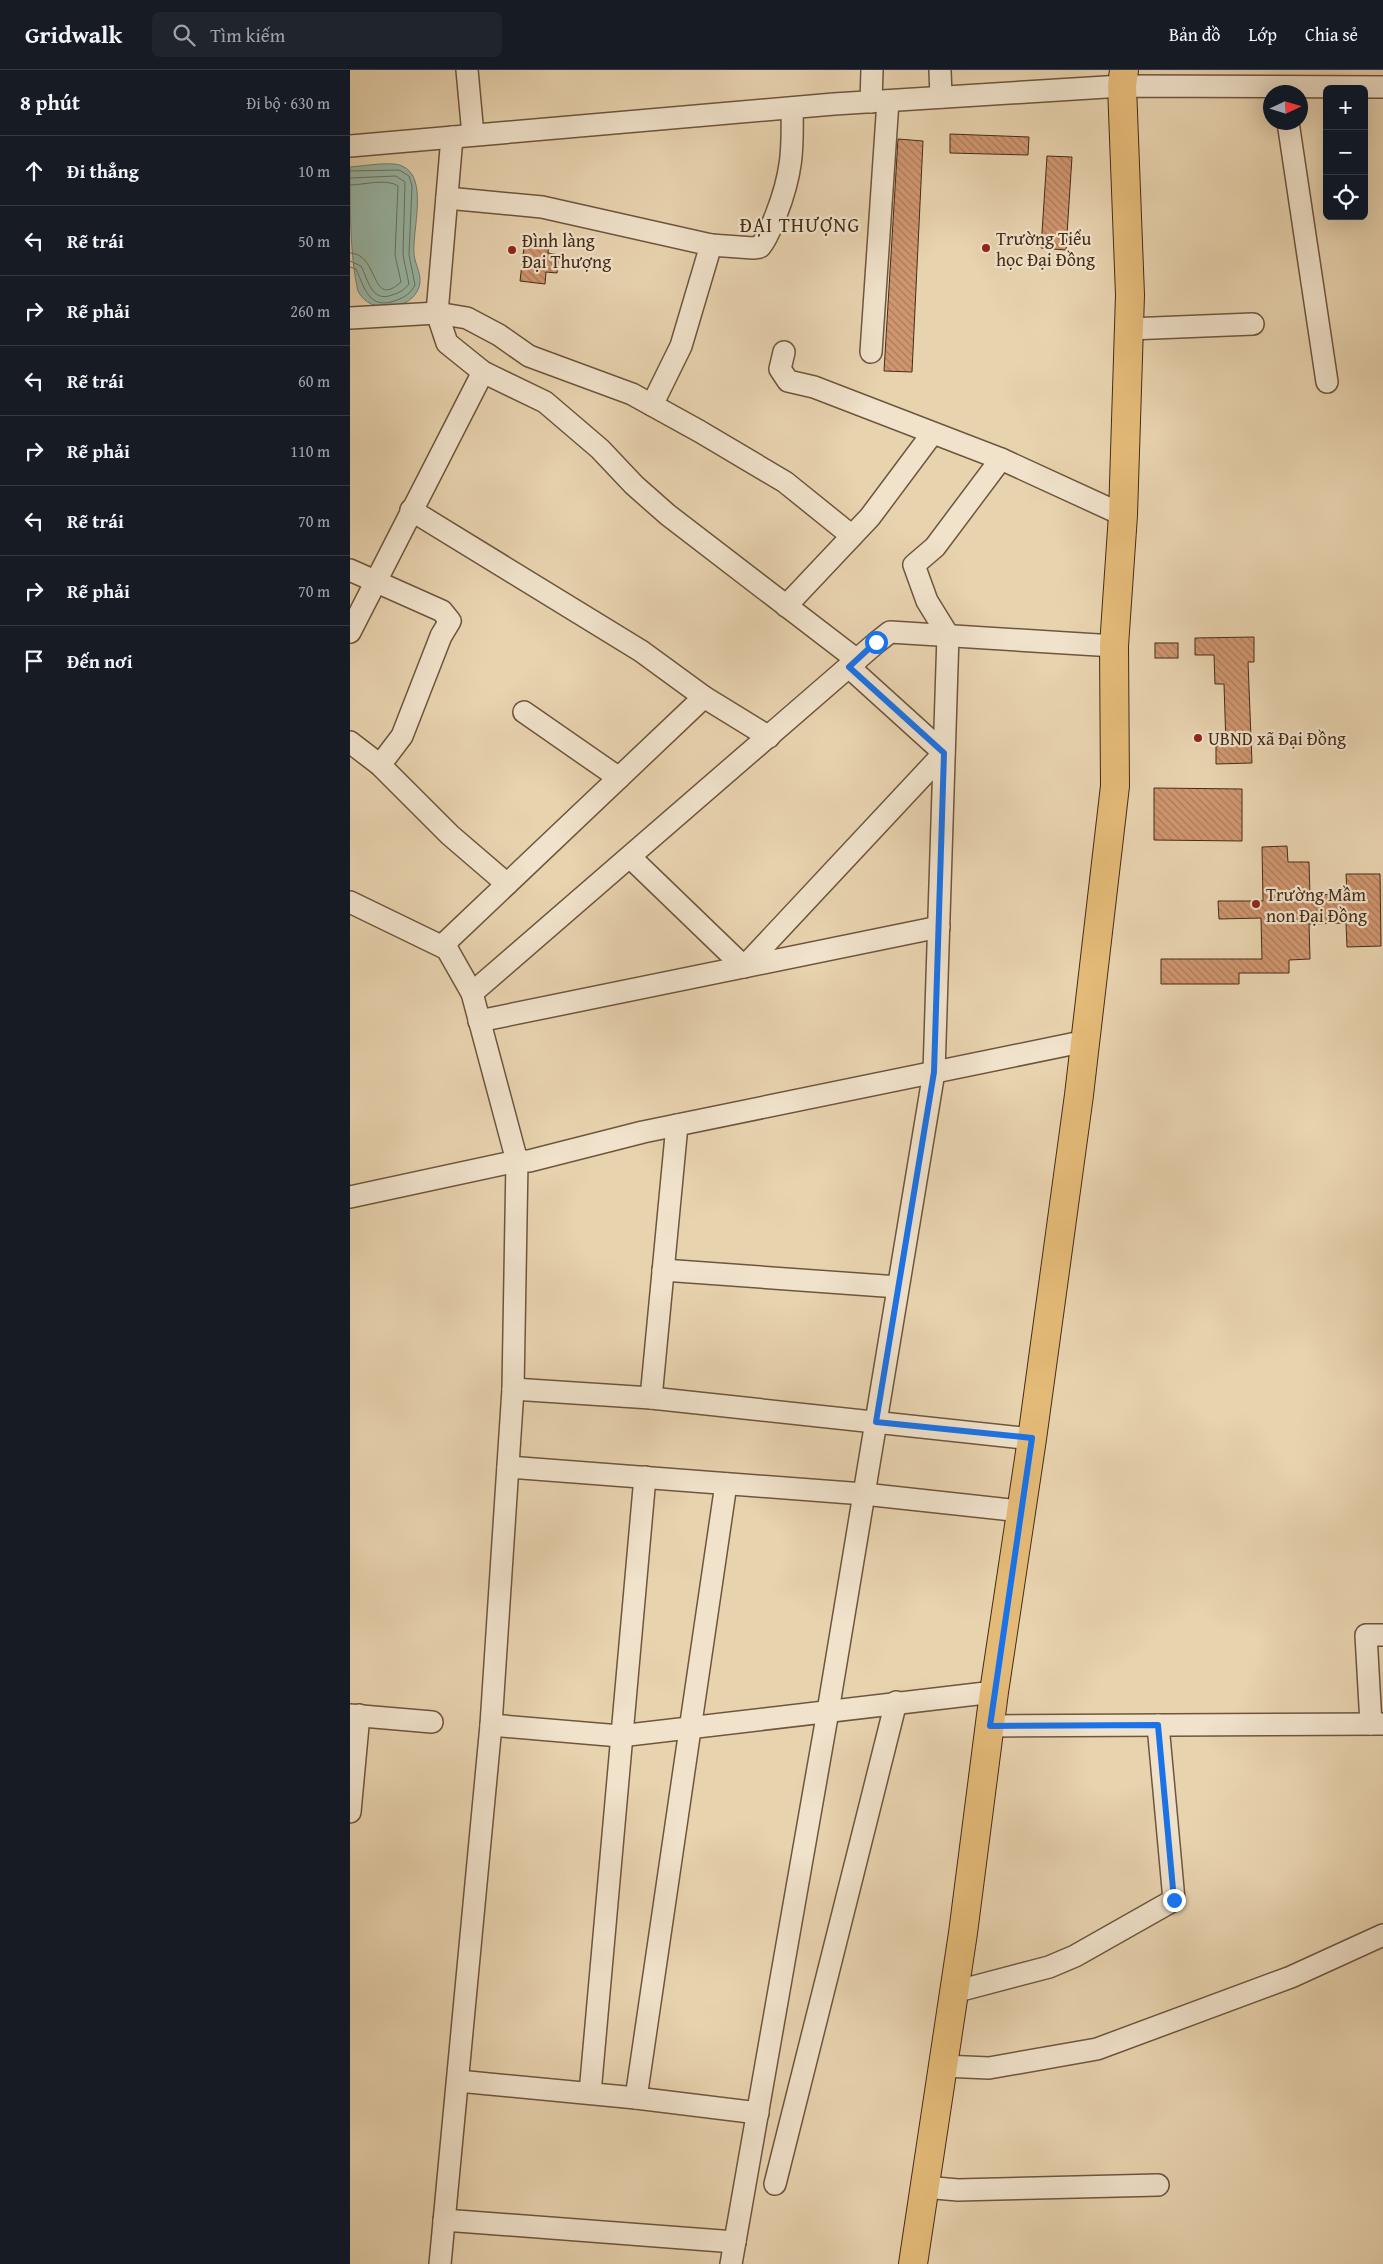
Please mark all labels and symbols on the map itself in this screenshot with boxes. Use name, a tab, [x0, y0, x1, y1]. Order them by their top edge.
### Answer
north arrow	[1263, 85, 1308, 130]
district label: ĐẠI THƯỢNG	[740, 210, 860, 239]
place label: Trường Tiểu học Đại Đồng	[996, 225, 1095, 273]
place label: Đình làng Đại Thượng	[522, 227, 611, 275]
marker: Trường Tiểu học Đại Đồng	[980, 242, 992, 254]
marker: Đình làng Đại Thượng	[506, 244, 518, 256]
route start	[865, 631, 888, 654]
place label: UBND xã Đại Đồng	[1208, 725, 1346, 752]
marker: UBND xã Đại Đồng	[1192, 732, 1204, 744]
place label: Trường Mầm non Đại Đồng	[1266, 881, 1367, 929]
marker: Trường Mầm non Đại Đồng	[1250, 898, 1262, 910]
route end	[1163, 1889, 1186, 1912]

